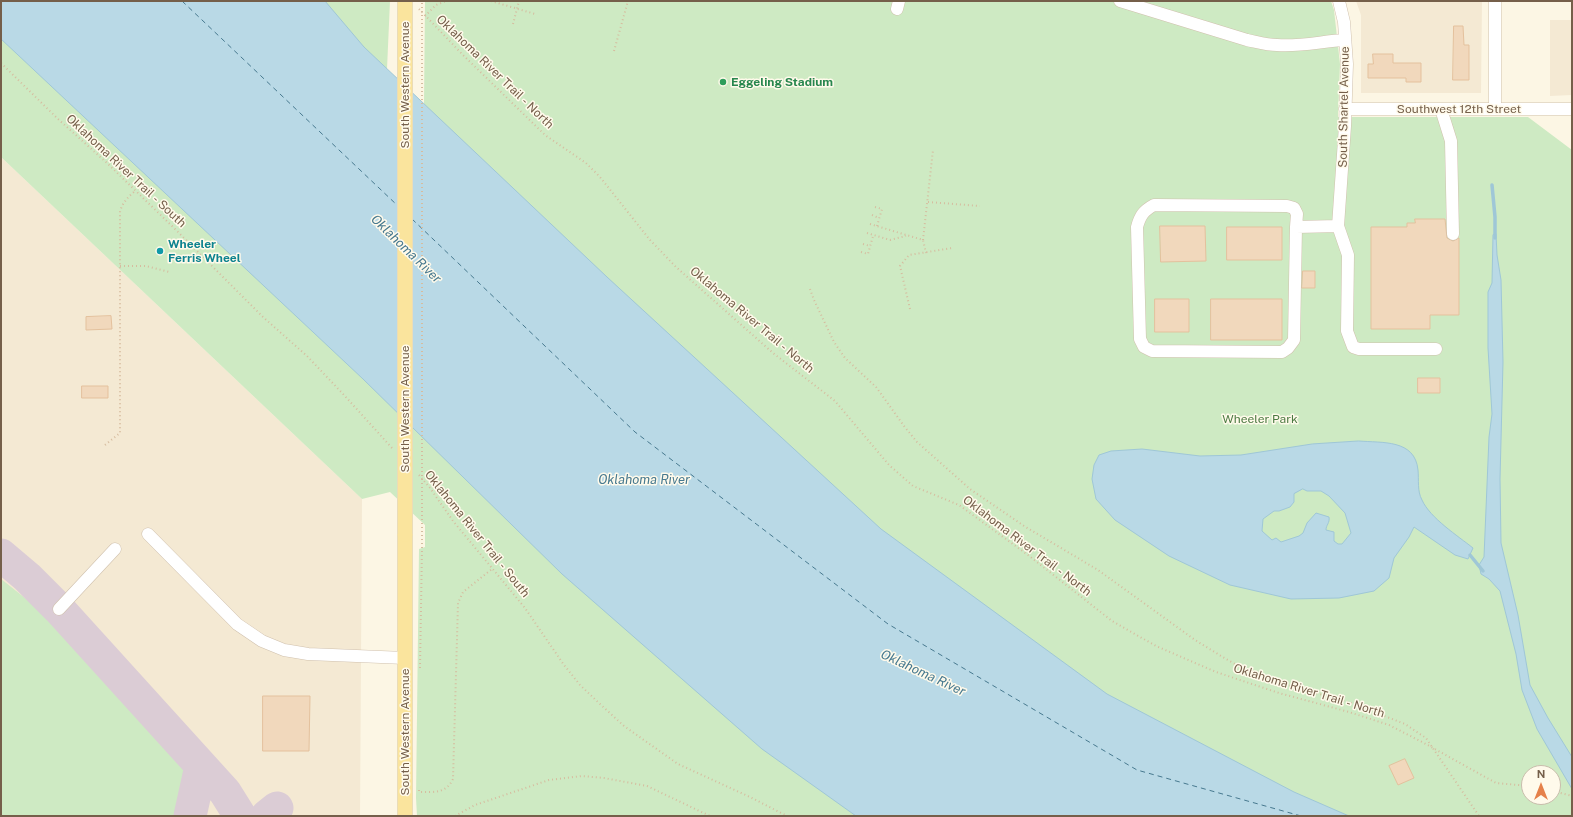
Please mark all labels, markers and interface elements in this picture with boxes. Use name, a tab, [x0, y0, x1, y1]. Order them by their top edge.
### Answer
street label: Oklahoma River Trail - North	[433, 12, 557, 132]
street label: South Western Avenue	[398, 22, 412, 148]
street label: South Shartel Avenue	[1336, 46, 1352, 168]
place label: Eggeling Stadium	[731, 75, 833, 89]
marker: Eggeling Stadium	[718, 77, 728, 87]
street label: Southwest 12th Street	[1397, 102, 1521, 116]
street label: Oklahoma River Trail - South	[63, 112, 189, 230]
water label: Oklahoma River	[368, 212, 444, 286]
place label: Wheeler Ferris Wheel	[168, 237, 241, 265]
marker: Wheeler Ferris Wheel	[155, 246, 165, 256]
street label: Oklahoma River Trail - North	[687, 264, 817, 376]
street label: South Western Avenue	[398, 346, 412, 472]
park label: Wheeler Park	[1222, 412, 1298, 426]
street label: Oklahoma River Trail - South	[421, 468, 533, 600]
water label: Oklahoma River	[598, 472, 690, 488]
street label: Oklahoma River Trail - North	[960, 493, 1094, 599]
water label: Oklahoma River	[878, 647, 968, 699]
street label: Oklahoma River Trail - North	[1232, 661, 1386, 721]
street label: South Western Avenue	[398, 669, 412, 795]
north arrow	[1521, 765, 1561, 805]
text: N	[1537, 768, 1545, 780]

